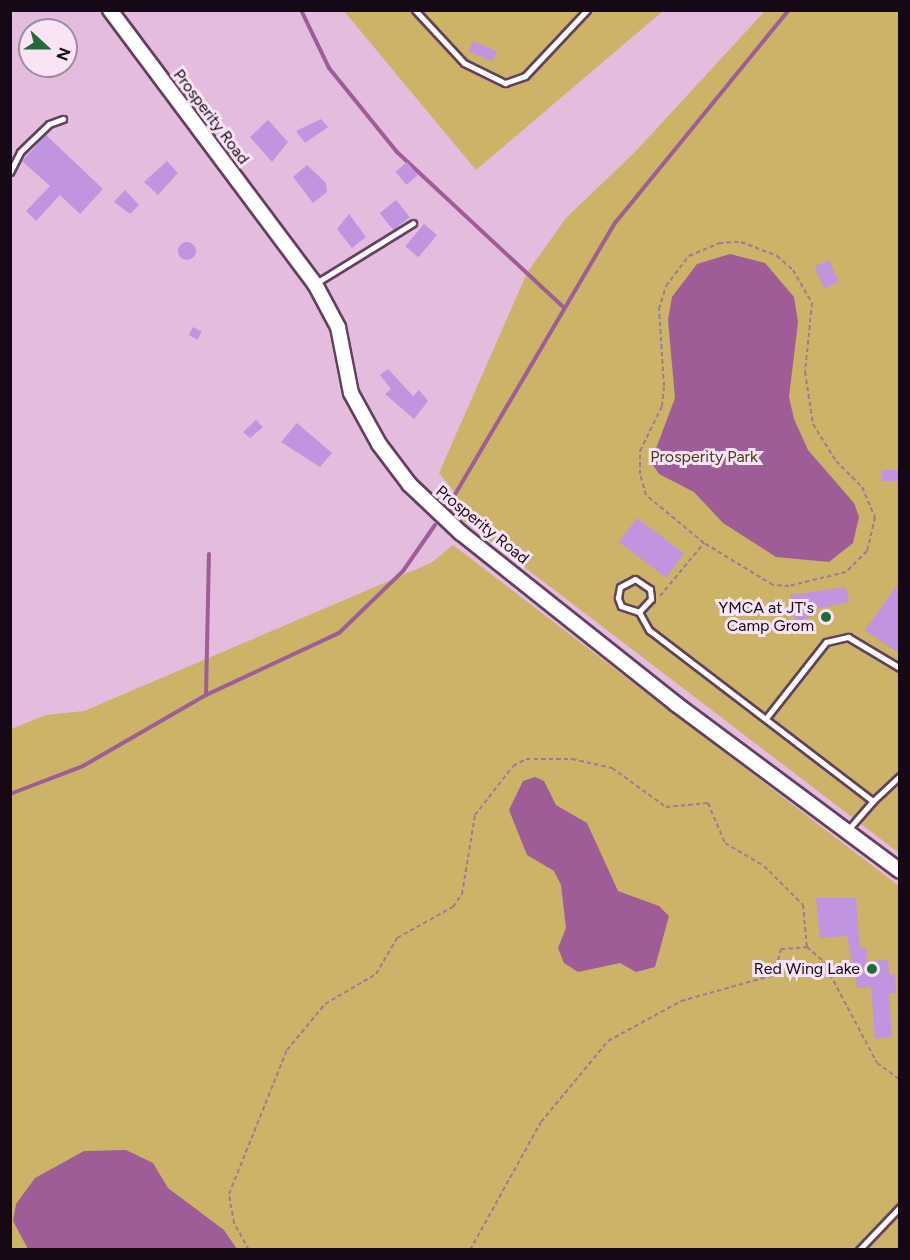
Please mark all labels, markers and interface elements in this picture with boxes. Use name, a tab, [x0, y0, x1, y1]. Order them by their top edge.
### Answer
north arrow	[18, 18, 78, 78]
text: N	[52, 45, 74, 63]
street label: Prosperity Road	[169, 66, 253, 168]
park label: Prosperity Park	[650, 447, 758, 467]
street label: Prosperity Road	[432, 482, 532, 568]
place label: YMCA at JT's Camp Grom	[719, 598, 814, 636]
marker: YMCA at JT's Camp Grom	[819, 610, 833, 624]
place label: Red Wing Lake	[754, 959, 860, 979]
marker: Red Wing Lake	[865, 962, 879, 976]

